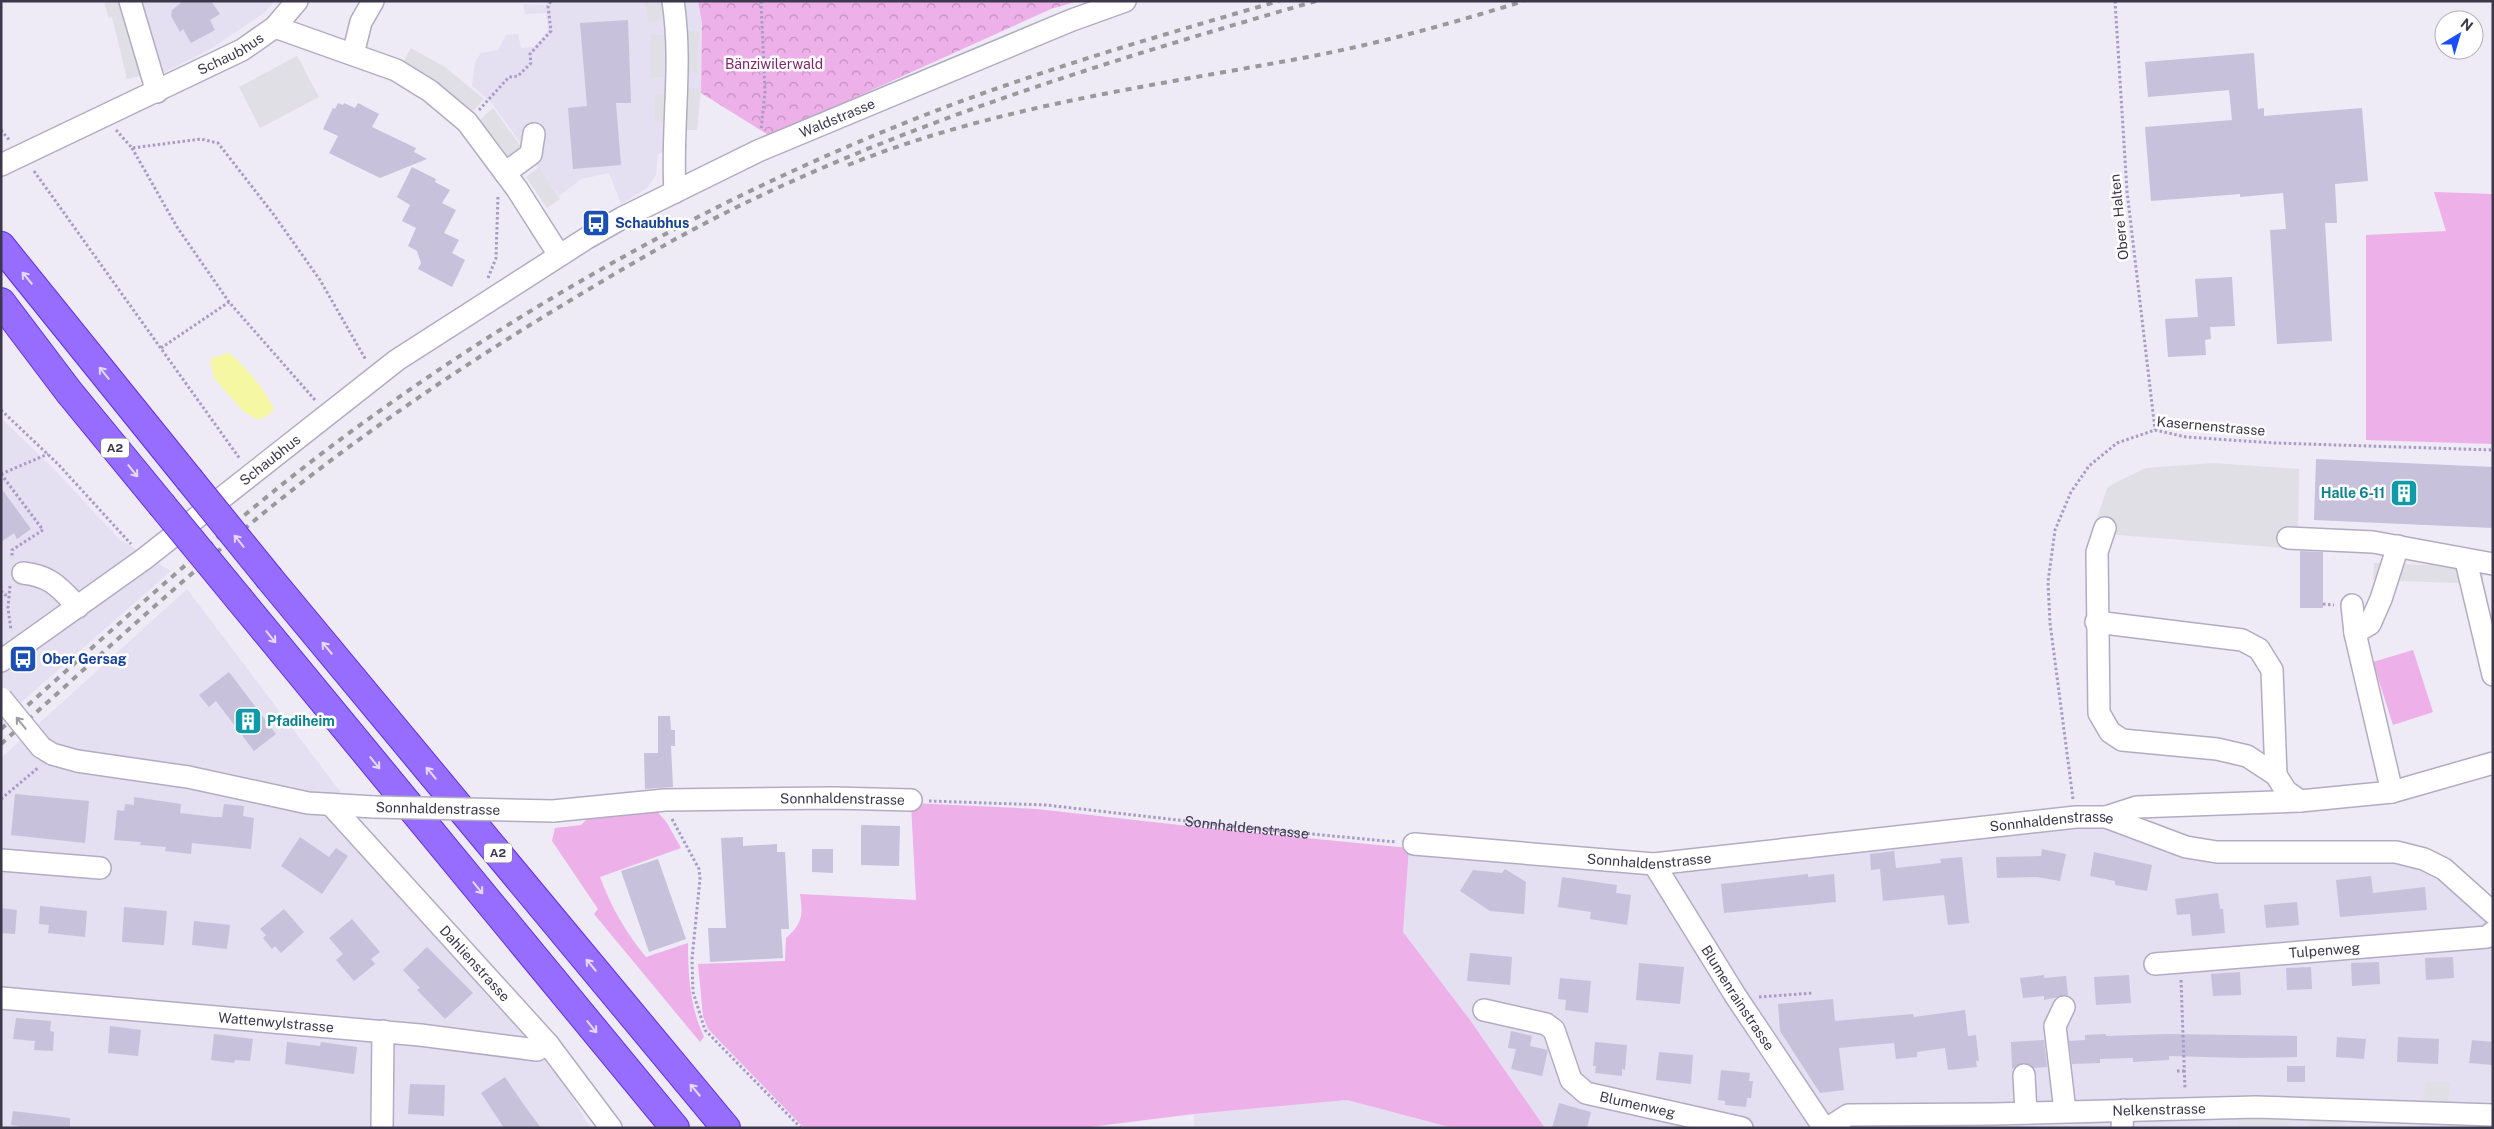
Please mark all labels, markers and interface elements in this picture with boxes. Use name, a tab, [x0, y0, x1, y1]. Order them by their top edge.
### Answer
north arrow	[2434, 10, 2484, 60]
text: N	[2458, 15, 2476, 34]
street label: Schaubhus	[195, 30, 267, 78]
park label: Bänziwilerwald	[725, 56, 823, 72]
street label: Waldstrasse	[797, 95, 877, 141]
street label: Obere Halten	[2107, 173, 2131, 261]
bus stop icon: Schaubhus	[581, 208, 611, 238]
place label: Schaubhus	[615, 215, 689, 231]
one-way arrow	[21, 271, 33, 284]
one-way arrow	[99, 367, 110, 380]
street label: Kasernenstrasse	[2156, 413, 2266, 439]
street label: Schaubhus	[237, 431, 304, 489]
road number: A2	[101, 438, 129, 458]
one-way arrow	[128, 464, 139, 477]
building icon: Halle 6-11	[2389, 478, 2419, 508]
place label: Halle 6-11	[2321, 485, 2385, 501]
one-way arrow	[234, 535, 245, 548]
one-way arrow	[266, 630, 277, 643]
one-way arrow	[322, 642, 333, 655]
bus stop icon: Ober Gersag	[8, 644, 38, 674]
place label: Ober Gersag	[42, 651, 127, 667]
building icon: Pfadiheim	[233, 706, 263, 736]
place label: Pfadiheim	[267, 713, 335, 729]
one-way arrow	[16, 716, 27, 729]
one-way arrow	[369, 756, 380, 769]
one-way arrow	[426, 767, 437, 780]
street label: Sonnhaldenstrasse	[780, 790, 905, 808]
street label: Sonnhaldenstrasse	[375, 799, 501, 818]
street label: Sonnhaldenstrasse	[1989, 809, 2116, 835]
street label: Sonnhaldenstrasse	[1184, 813, 1310, 842]
road number: A2	[484, 844, 512, 862]
street label: Sonnhaldenstrasse	[1586, 850, 1712, 872]
one-way arrow	[472, 881, 483, 894]
street label: Dahlienstrasse	[436, 922, 513, 1005]
street label: Tulpenweg	[2288, 939, 2361, 961]
street label: Blumenrainstrasse	[1698, 942, 1778, 1053]
one-way arrow	[585, 959, 596, 972]
street label: Wattenwylstrasse	[217, 1009, 335, 1035]
one-way arrow	[587, 1020, 598, 1033]
one-way arrow	[689, 1084, 700, 1097]
street label: Blumenweg	[1598, 1088, 1677, 1121]
street label: Nelkenstrasse	[2112, 1100, 2206, 1119]

